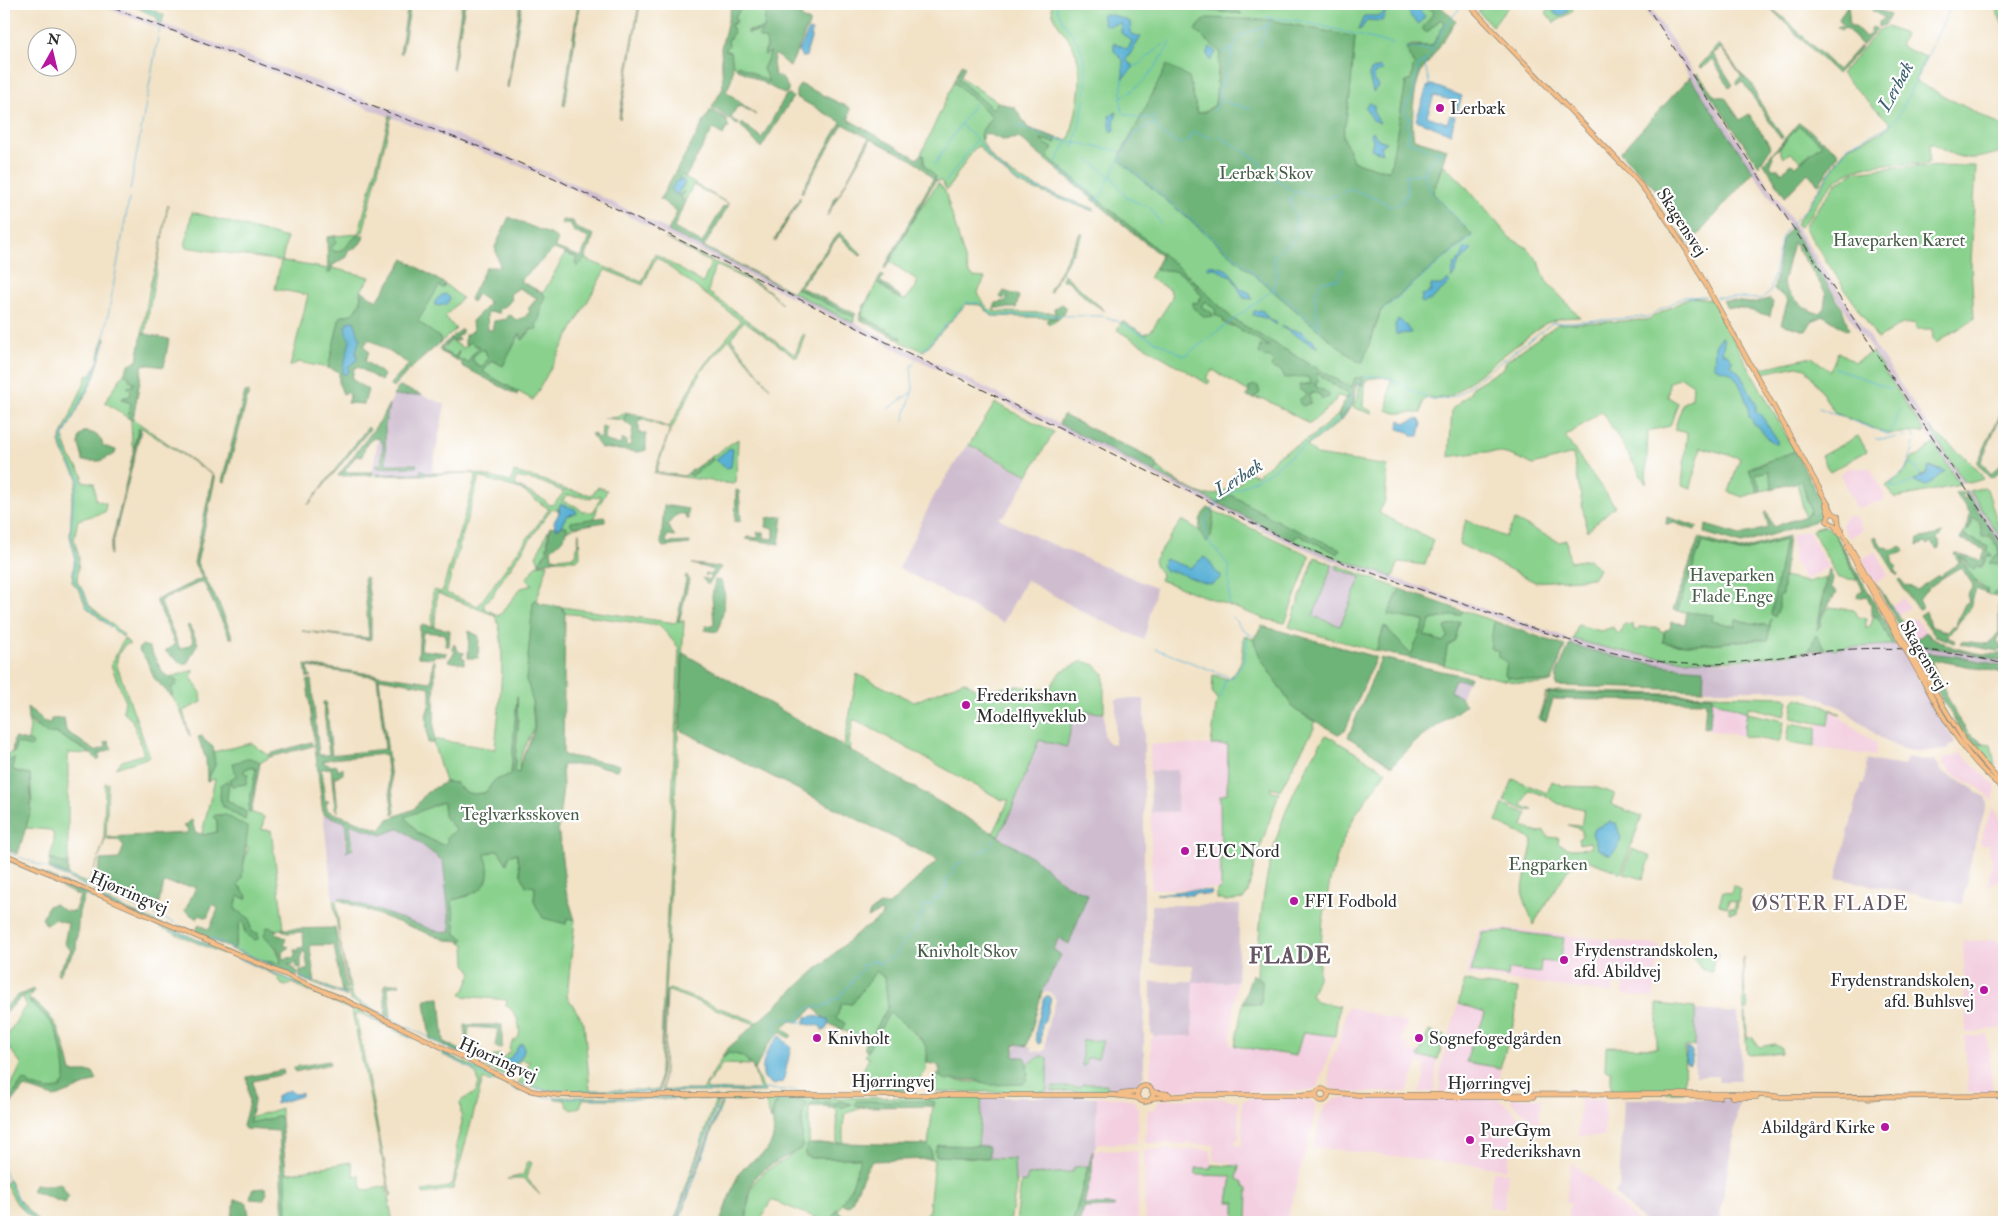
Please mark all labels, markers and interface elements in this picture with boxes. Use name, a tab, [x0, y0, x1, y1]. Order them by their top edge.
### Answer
north arrow	[28, 28, 78, 78]
text: N	[45, 30, 62, 49]
water label: Lerbæk	[1872, 57, 1919, 116]
place label: Lerbæk	[1450, 97, 1506, 120]
marker: Lerbæk	[1434, 102, 1446, 114]
park label: Lerbæk Skov	[1219, 162, 1313, 185]
street label: Skagensvej	[1651, 184, 1712, 261]
park label: Haveparken Kæret	[1833, 229, 1965, 252]
water label: Lerbæk	[1209, 454, 1267, 503]
park label: Haveparken Flade Enge	[1689, 564, 1775, 608]
street label: Skagensvej	[1894, 616, 1953, 694]
place label: Frederikshavn Modelflyveklub	[976, 684, 1087, 728]
marker: Frederikshavn Modelflyveklub	[960, 699, 972, 711]
park label: Teglværksskoven	[460, 803, 580, 826]
place label: EUC Nord	[1195, 840, 1280, 863]
marker: EUC Nord	[1179, 845, 1191, 857]
park label: Engparken	[1508, 853, 1588, 876]
street label: Hjørringvej	[86, 866, 172, 919]
place label: FFI Fodbold	[1304, 890, 1397, 913]
district label: ØSTER FLADE	[1752, 891, 1908, 916]
marker: FFI Fodbold	[1288, 895, 1300, 907]
place label: Frydenstrandskolen, afd. Abildvej	[1574, 939, 1718, 983]
park label: Knivholt Skov	[917, 940, 1018, 963]
district label: FLADE	[1249, 942, 1331, 970]
marker: Frydenstrandskolen, afd. Abildvej	[1558, 954, 1570, 966]
place label: Frydenstrandskolen, afd. Buhlsvej	[1830, 969, 1974, 1013]
marker: Frydenstrandskolen, afd. Buhlsvej	[1978, 984, 1990, 996]
place label: Knivholt	[827, 1027, 890, 1050]
place label: Sognefogedgården	[1429, 1027, 1562, 1050]
street label: Hjørringvej	[455, 1032, 541, 1087]
marker: Knivholt	[811, 1032, 823, 1044]
marker: Sognefogedgården	[1413, 1032, 1425, 1044]
street label: Hjørringvej	[851, 1070, 935, 1093]
street label: Hjørringvej	[1447, 1072, 1531, 1095]
place label: Abildgård Kirke	[1760, 1116, 1875, 1139]
place label: PureGym Frederikshavn	[1480, 1119, 1581, 1163]
marker: Abildgård Kirke	[1879, 1121, 1891, 1133]
marker: PureGym Frederikshavn	[1464, 1134, 1476, 1146]

